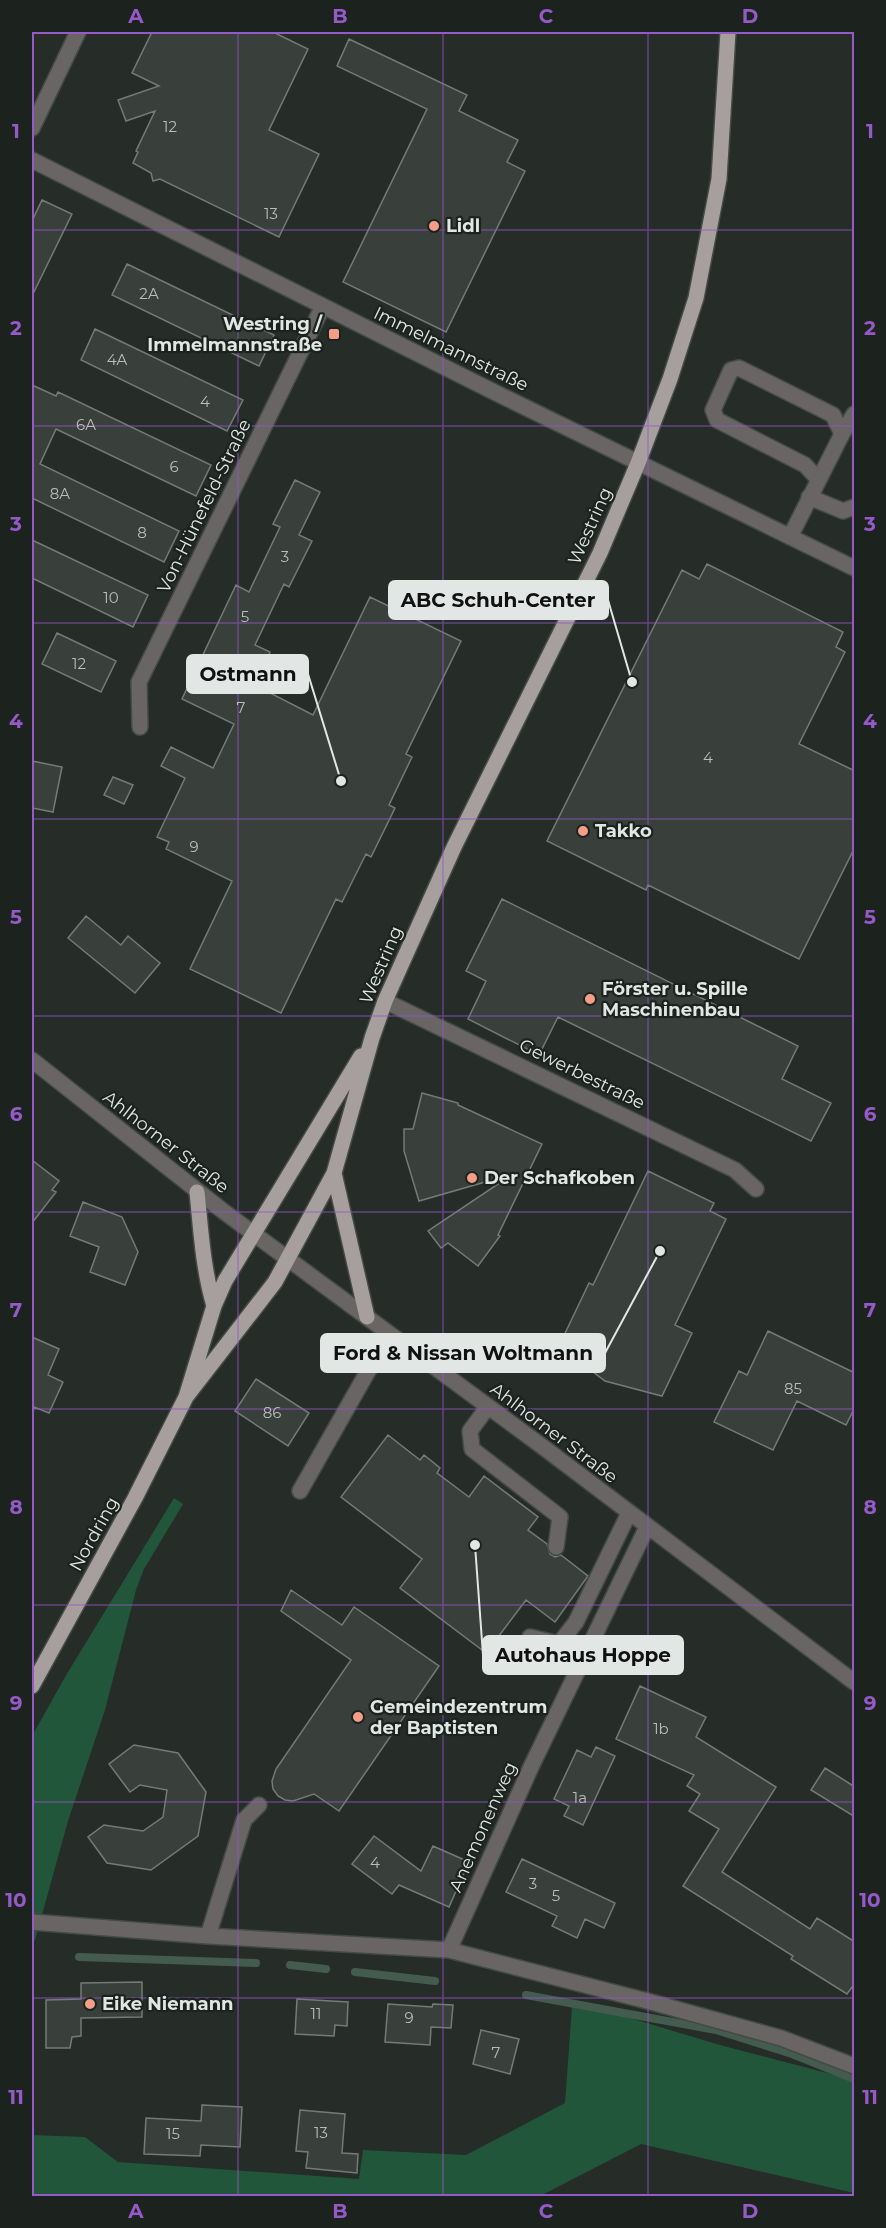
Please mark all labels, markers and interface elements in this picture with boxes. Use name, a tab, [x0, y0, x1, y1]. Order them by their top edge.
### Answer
text: A	[127, 4, 144, 28]
text: B	[332, 4, 348, 28]
text: C	[539, 4, 554, 28]
text: D	[742, 4, 758, 28]
house number: 12	[163, 117, 177, 136]
text: 1	[12, 119, 20, 143]
text: 1	[866, 119, 874, 143]
house number: 13	[264, 204, 278, 223]
place label: Lidl	[446, 215, 480, 237]
marker: Lidl	[427, 219, 441, 233]
house number: 2A	[139, 284, 159, 303]
street label: Immelmannstraße	[370, 302, 532, 396]
place label: Westring / Immelmannstraße	[147, 313, 323, 356]
text: 2	[10, 316, 22, 340]
text: 2	[864, 316, 876, 340]
marker: Westring / Immelmannstraße	[327, 327, 341, 341]
house number: 4A	[107, 350, 128, 369]
house number: 4	[200, 392, 210, 411]
house number: 6A	[76, 415, 96, 434]
street label: Von-Hünefeld-Straße	[152, 415, 256, 596]
house number: 6	[169, 457, 179, 476]
house number: 8A	[50, 484, 70, 503]
street label: Westring	[563, 484, 617, 568]
text: 3	[9, 512, 22, 536]
text: 3	[863, 512, 876, 536]
house number: 8	[137, 523, 147, 542]
house number: 3	[281, 547, 289, 566]
callout: ABC Schuh-Center	[389, 581, 608, 619]
house number: 10	[103, 588, 119, 607]
text: ABC Schuh-Center	[400, 588, 596, 612]
house number: 5	[241, 607, 249, 626]
house number: 12	[72, 654, 86, 673]
callout: Ostmann	[187, 655, 308, 693]
text: Ostmann	[199, 662, 297, 686]
house number: 7	[237, 698, 246, 717]
text: 4	[9, 709, 23, 733]
text: 4	[863, 709, 877, 733]
house number: 4	[703, 748, 713, 767]
place label: Takko	[595, 820, 652, 842]
marker: Takko	[576, 824, 590, 838]
house number: 9	[189, 837, 199, 856]
text: 5	[10, 905, 22, 929]
text: 5	[864, 905, 876, 929]
street label: Westring	[355, 923, 407, 1007]
place label: Förster u. Spille Maschinenbau	[602, 978, 748, 1021]
marker: Förster u. Spille Maschinenbau	[583, 992, 597, 1006]
street label: Gewerbestraße	[515, 1034, 649, 1114]
street label: Ahlhorner Straße	[99, 1086, 233, 1198]
text: 6	[10, 1102, 23, 1126]
text: 6	[864, 1102, 877, 1126]
place label: Der Schafkoben	[484, 1167, 635, 1189]
marker: Der Schafkoben	[465, 1171, 479, 1185]
text: 7	[10, 1298, 22, 1322]
text: 7	[864, 1298, 876, 1322]
callout: Ford & Nissan Woltmann	[321, 1334, 605, 1372]
text: Ford & Nissan Woltmann	[333, 1341, 593, 1365]
street label: Ahlhorner Straße	[486, 1378, 622, 1488]
house number: 85	[784, 1379, 802, 1398]
house number: 86	[263, 1403, 281, 1422]
street label: Nordring	[65, 1493, 123, 1575]
text: 8	[9, 1495, 23, 1519]
text: 8	[863, 1495, 877, 1519]
callout: Autohaus Hoppe	[483, 1636, 683, 1674]
text: Autohaus Hoppe	[494, 1643, 671, 1667]
text: 9	[10, 1691, 22, 1715]
text: 9	[864, 1691, 876, 1715]
place label: Gemeindezentrum der Baptisten	[370, 1696, 547, 1739]
marker: Gemeindezentrum der Baptisten	[351, 1710, 365, 1724]
house number: 1b	[653, 1719, 669, 1738]
street label: Anemonenweg	[444, 1759, 522, 1895]
house number: 1a	[573, 1788, 587, 1807]
house number: 4	[370, 1853, 380, 1872]
house number: 3	[529, 1874, 537, 1893]
house number: 5	[552, 1886, 560, 1905]
text: 10	[5, 1888, 27, 1912]
text: 10	[859, 1888, 881, 1912]
place label: Eike Niemann	[102, 1993, 234, 2015]
marker: Eike Niemann	[83, 1997, 97, 2011]
house number: 11	[311, 2004, 321, 2023]
house number: 9	[404, 2008, 414, 2027]
house number: 7	[492, 2043, 501, 2062]
text: 11	[8, 2085, 24, 2109]
text: 11	[862, 2085, 878, 2109]
house number: 13	[314, 2123, 328, 2142]
house number: 15	[166, 2124, 180, 2143]
text: A	[127, 2199, 144, 2223]
text: B	[332, 2199, 348, 2223]
text: C	[539, 2199, 554, 2223]
text: D	[742, 2199, 758, 2223]

